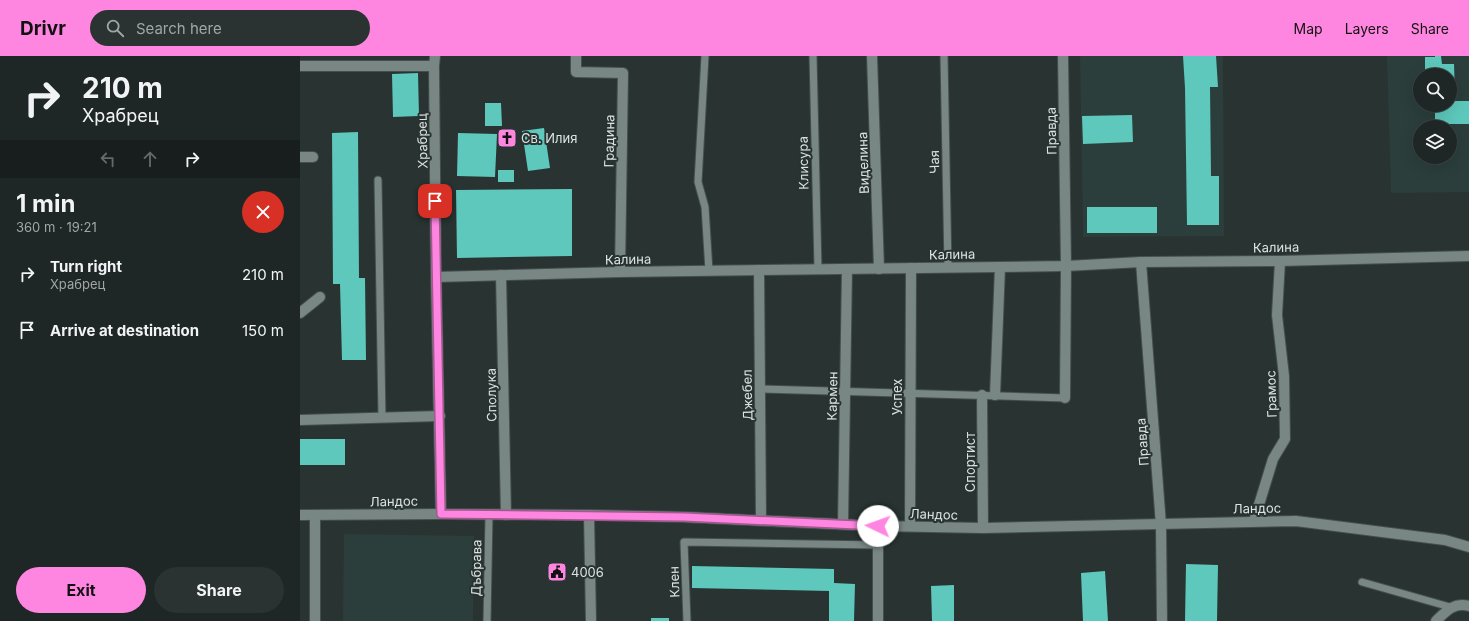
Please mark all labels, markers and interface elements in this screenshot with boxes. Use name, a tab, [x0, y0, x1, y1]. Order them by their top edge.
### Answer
search box	[90, 10, 370, 46]
text: Drivr	[20, 17, 66, 40]
icon: search	[104, 17, 126, 39]
text: Search here	[136, 19, 222, 38]
text: Map	[1294, 20, 1323, 37]
text: Layers	[1345, 20, 1389, 37]
text: Share	[1411, 20, 1449, 37]
map controls	[1413, 68, 1457, 164]
button: search	[1413, 68, 1457, 112]
text: 210 m	[82, 71, 163, 105]
icon: right	[16, 72, 68, 124]
text: Храбрец	[82, 105, 159, 126]
street label: Правда	[1043, 107, 1059, 155]
street label: Храбрец	[414, 113, 430, 169]
street label: Градина	[601, 114, 617, 168]
button: layers	[1413, 120, 1457, 164]
church icon: Св. Илия	[496, 127, 518, 149]
place label: Св. Илия	[521, 130, 577, 146]
street label: Виделина	[854, 132, 872, 194]
street label: Клисура	[795, 136, 811, 190]
icon: left	[97, 148, 119, 170]
icon: ahead	[139, 148, 161, 170]
icon: right	[181, 148, 203, 170]
street label: Чая	[926, 150, 942, 174]
pin	[418, 184, 452, 218]
text: 1 min	[16, 189, 75, 218]
icon: arrive	[424, 190, 446, 212]
button: close	[242, 191, 284, 233]
text: 360 m · 19:21	[16, 219, 97, 235]
street label: Калина	[1253, 239, 1299, 255]
street label: Калина	[929, 246, 975, 262]
street label: Калина	[605, 251, 651, 267]
text: Turn right	[50, 257, 122, 276]
icon: right	[16, 263, 38, 285]
text: 210 m	[242, 265, 284, 284]
text: Храбрец	[50, 276, 105, 292]
icon: arrive	[16, 319, 38, 341]
text: Arrive at destination	[50, 321, 199, 340]
text: 150 m	[242, 321, 284, 340]
street label: Сполука	[483, 368, 499, 422]
street label: Джебел	[739, 369, 755, 421]
street label: Грамос	[1262, 370, 1280, 418]
street label: Кармен	[824, 371, 840, 421]
street label: Успех	[889, 379, 905, 415]
street label: Правда	[1132, 418, 1152, 466]
street label: Спортист	[962, 432, 978, 492]
street label: Ландос	[370, 493, 418, 509]
street label: Ландос	[1233, 500, 1281, 516]
position arrow	[857, 505, 899, 547]
street label: Ландос	[910, 505, 958, 523]
street label: Дъбрава	[468, 539, 484, 597]
public building icon: 4006	[546, 561, 568, 583]
place label: 4006	[571, 564, 604, 580]
street label: Клен	[665, 566, 683, 598]
button: Exit	[16, 567, 146, 613]
button: Share	[154, 567, 284, 613]

